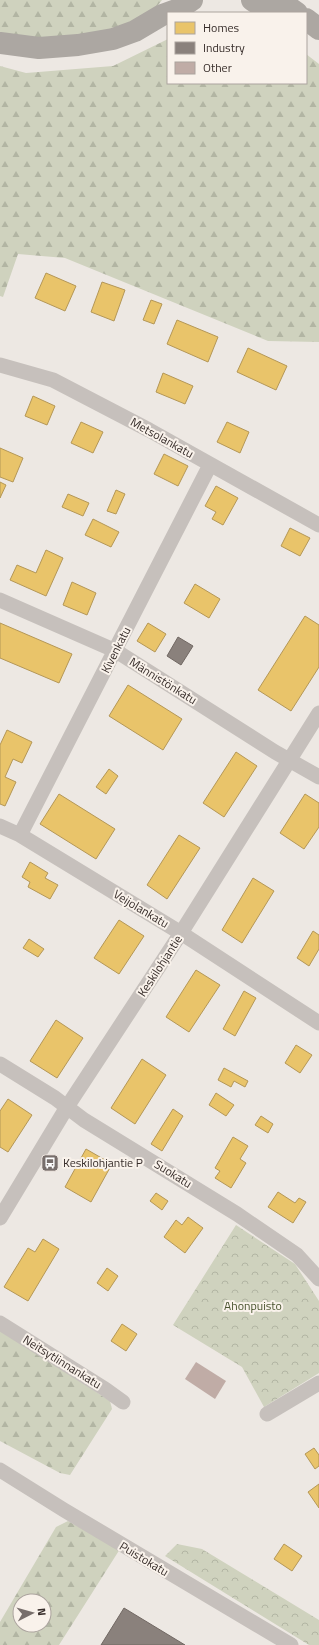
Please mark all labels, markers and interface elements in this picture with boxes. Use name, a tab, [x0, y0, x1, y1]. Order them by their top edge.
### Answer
legend	[167, 12, 307, 84]
text: Homes	[203, 18, 239, 37]
text: Industry	[203, 38, 245, 57]
text: Other	[203, 58, 232, 77]
street label: Metsolankatu	[127, 412, 197, 463]
street label: Kivenkatu	[96, 623, 135, 676]
street label: Männistönkatu	[126, 652, 201, 709]
street label: Veijolankatu	[110, 885, 173, 933]
street label: Keskilohjantie	[133, 931, 187, 1000]
bus stop icon: Keskilohjantie P	[40, 1153, 60, 1173]
place label: Keskilohjantie P	[63, 1153, 143, 1172]
street label: Suokatu	[151, 1155, 196, 1193]
park label: Ahonpuisto	[224, 1296, 282, 1315]
street label: Neitsytlinnankatu	[19, 1330, 105, 1393]
street label: Puistokatu	[116, 1536, 173, 1581]
north arrow	[12, 1593, 52, 1633]
text: N	[34, 1607, 50, 1617]

